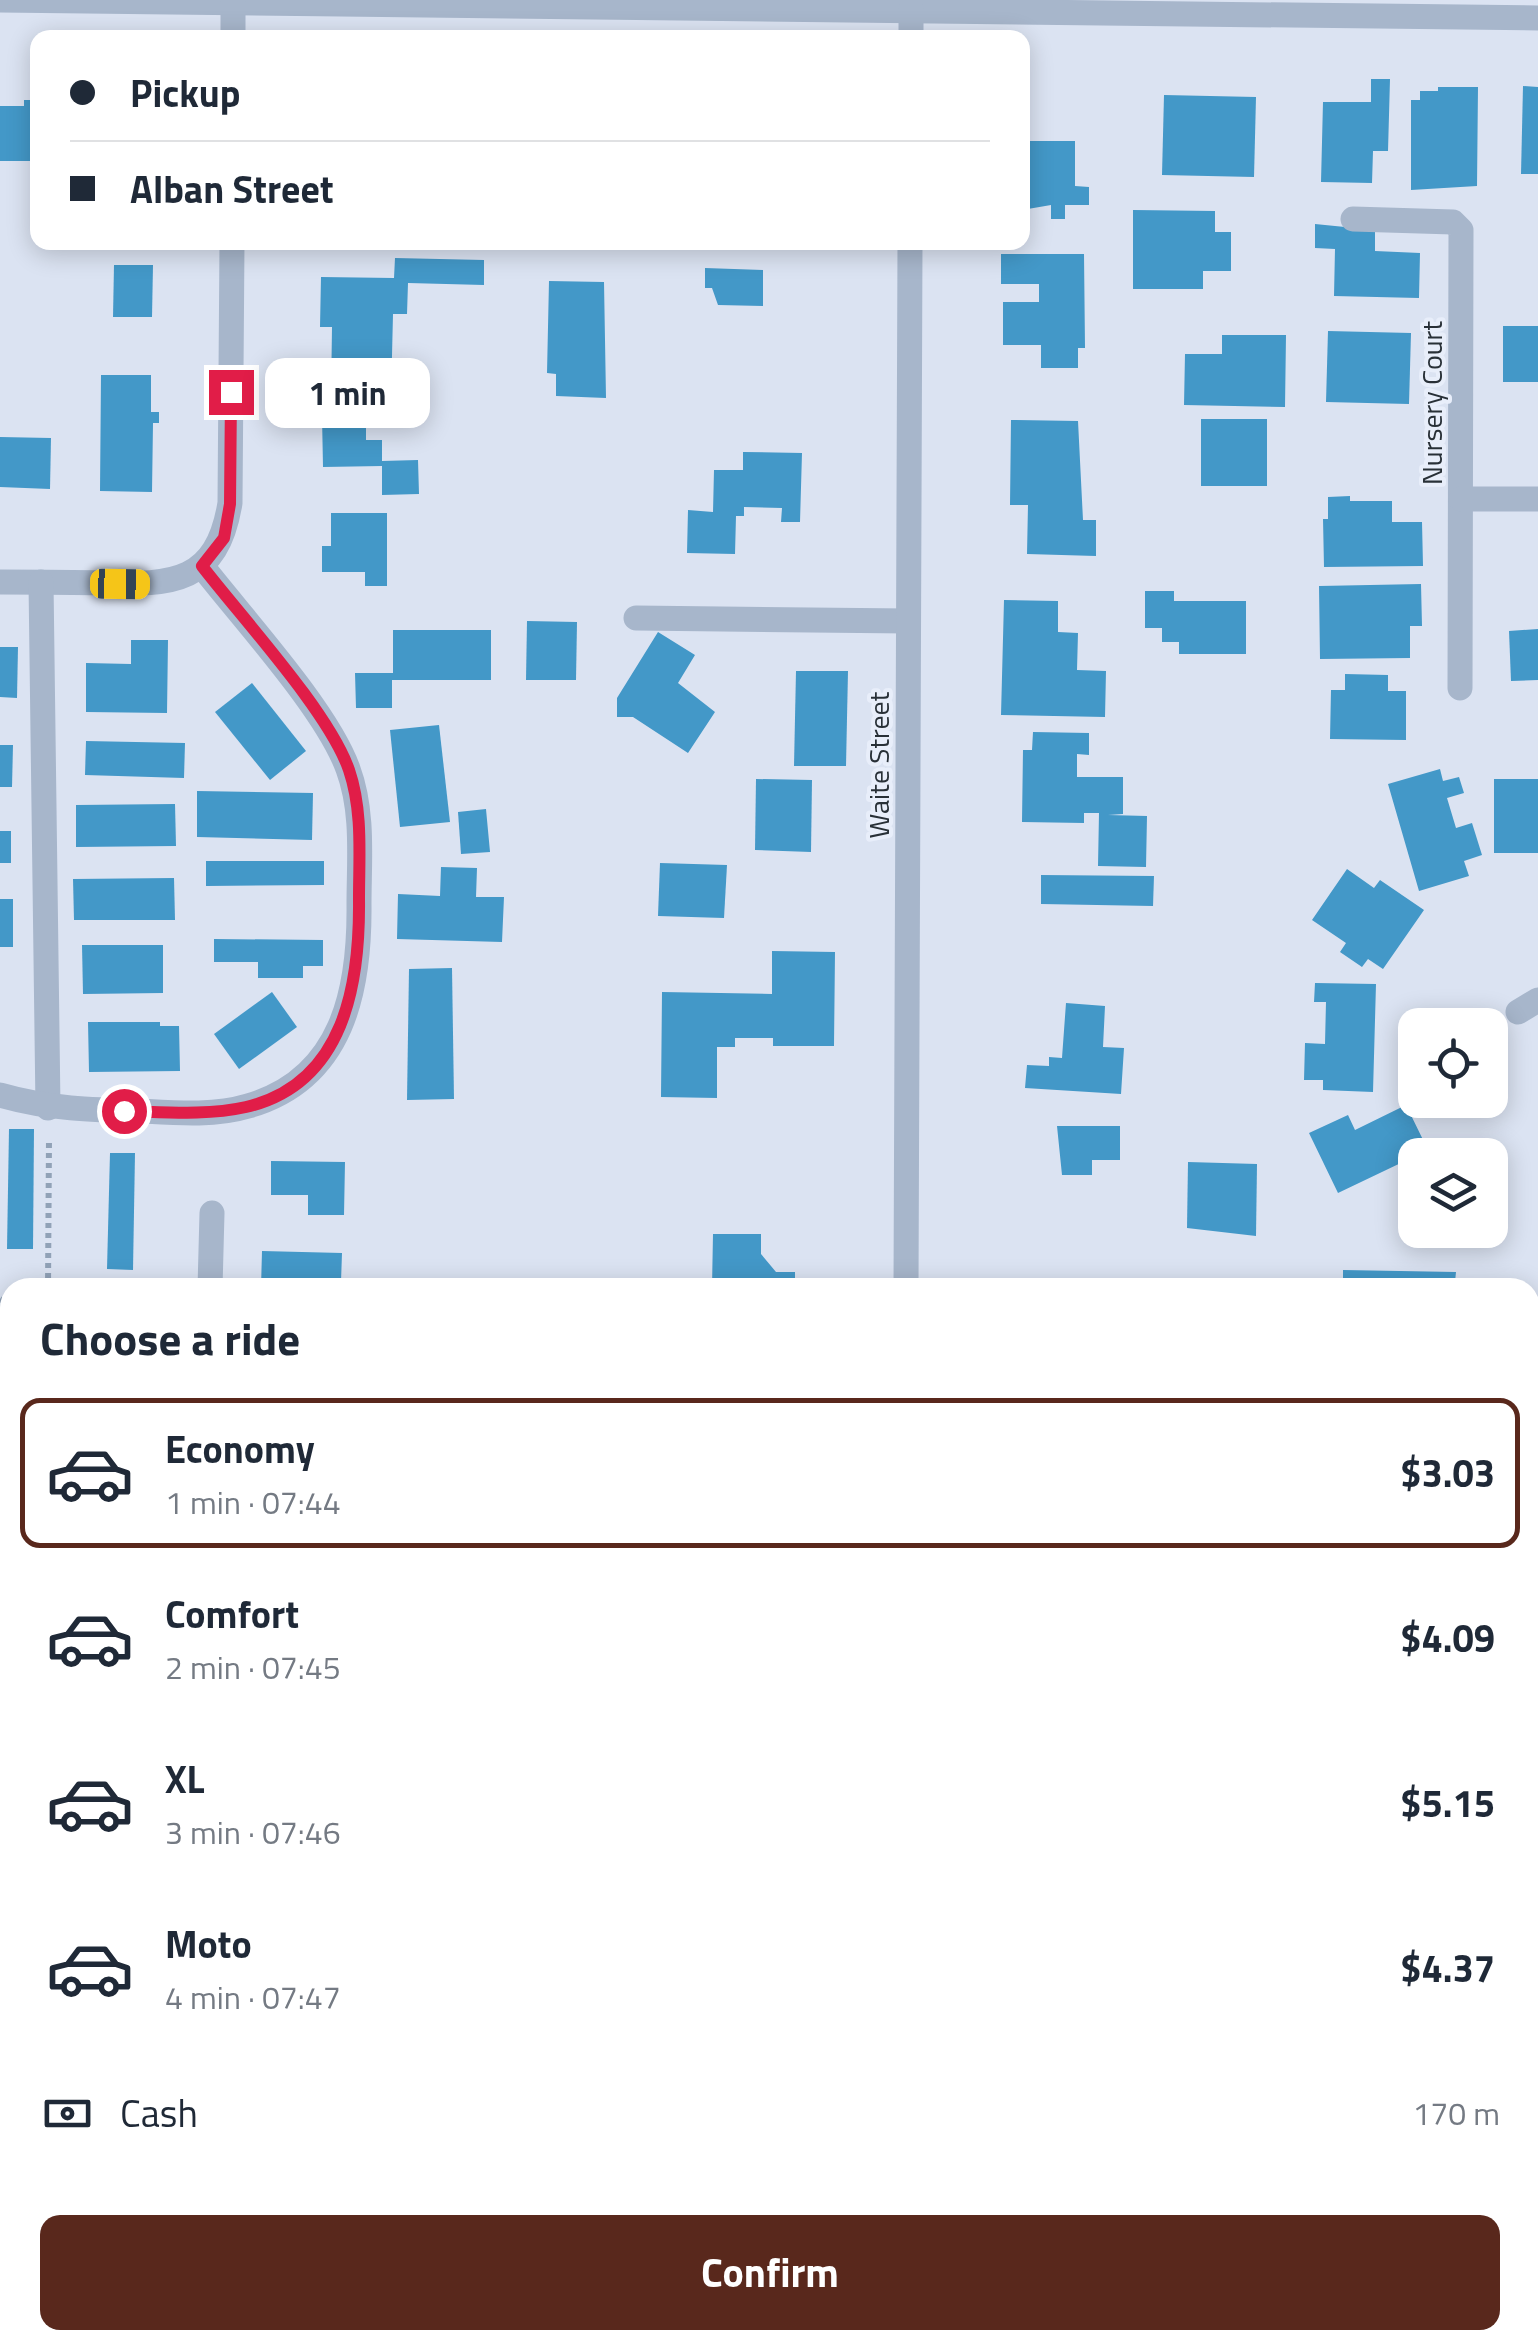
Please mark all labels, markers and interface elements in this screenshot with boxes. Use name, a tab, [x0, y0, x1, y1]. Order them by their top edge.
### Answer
text: Pickup	[130, 64, 240, 122]
text: Alban Street	[130, 160, 334, 218]
street label: Nursery Court	[1410, 321, 1453, 485]
callout: 1 min	[266, 357, 431, 427]
text: 1 min	[309, 369, 386, 417]
route end	[209, 370, 254, 415]
car	[90, 568, 150, 600]
street label: Waite Street	[857, 691, 900, 838]
map controls	[1398, 1008, 1508, 1248]
button: locate	[1398, 1008, 1508, 1118]
route start	[102, 1089, 147, 1134]
button: layers	[1398, 1138, 1508, 1248]
text: Choose a ride	[40, 1304, 300, 1372]
text: Economy	[165, 1420, 315, 1478]
icon: car	[45, 1428, 135, 1518]
text: $3.03	[1400, 1444, 1495, 1502]
text: 1 min · 07:44	[165, 1478, 341, 1526]
text: Comfort	[165, 1585, 299, 1643]
icon: car	[45, 1593, 135, 1683]
text: $4.09	[1400, 1609, 1495, 1667]
text: 2 min · 07:45	[165, 1643, 341, 1691]
text: XL	[165, 1750, 205, 1808]
icon: car	[45, 1758, 135, 1848]
text: $5.15	[1400, 1774, 1495, 1832]
text: 3 min · 07:46	[165, 1808, 341, 1856]
text: Moto	[165, 1915, 252, 1973]
icon: car	[45, 1923, 135, 2013]
text: $4.37	[1400, 1939, 1495, 1997]
text: 4 min · 07:47	[165, 1973, 341, 2021]
text: Cash	[120, 2084, 198, 2142]
icon: cash	[40, 2086, 95, 2141]
text: 170 m	[1412, 2089, 1500, 2137]
button: Confirm	[40, 2215, 1500, 2330]

